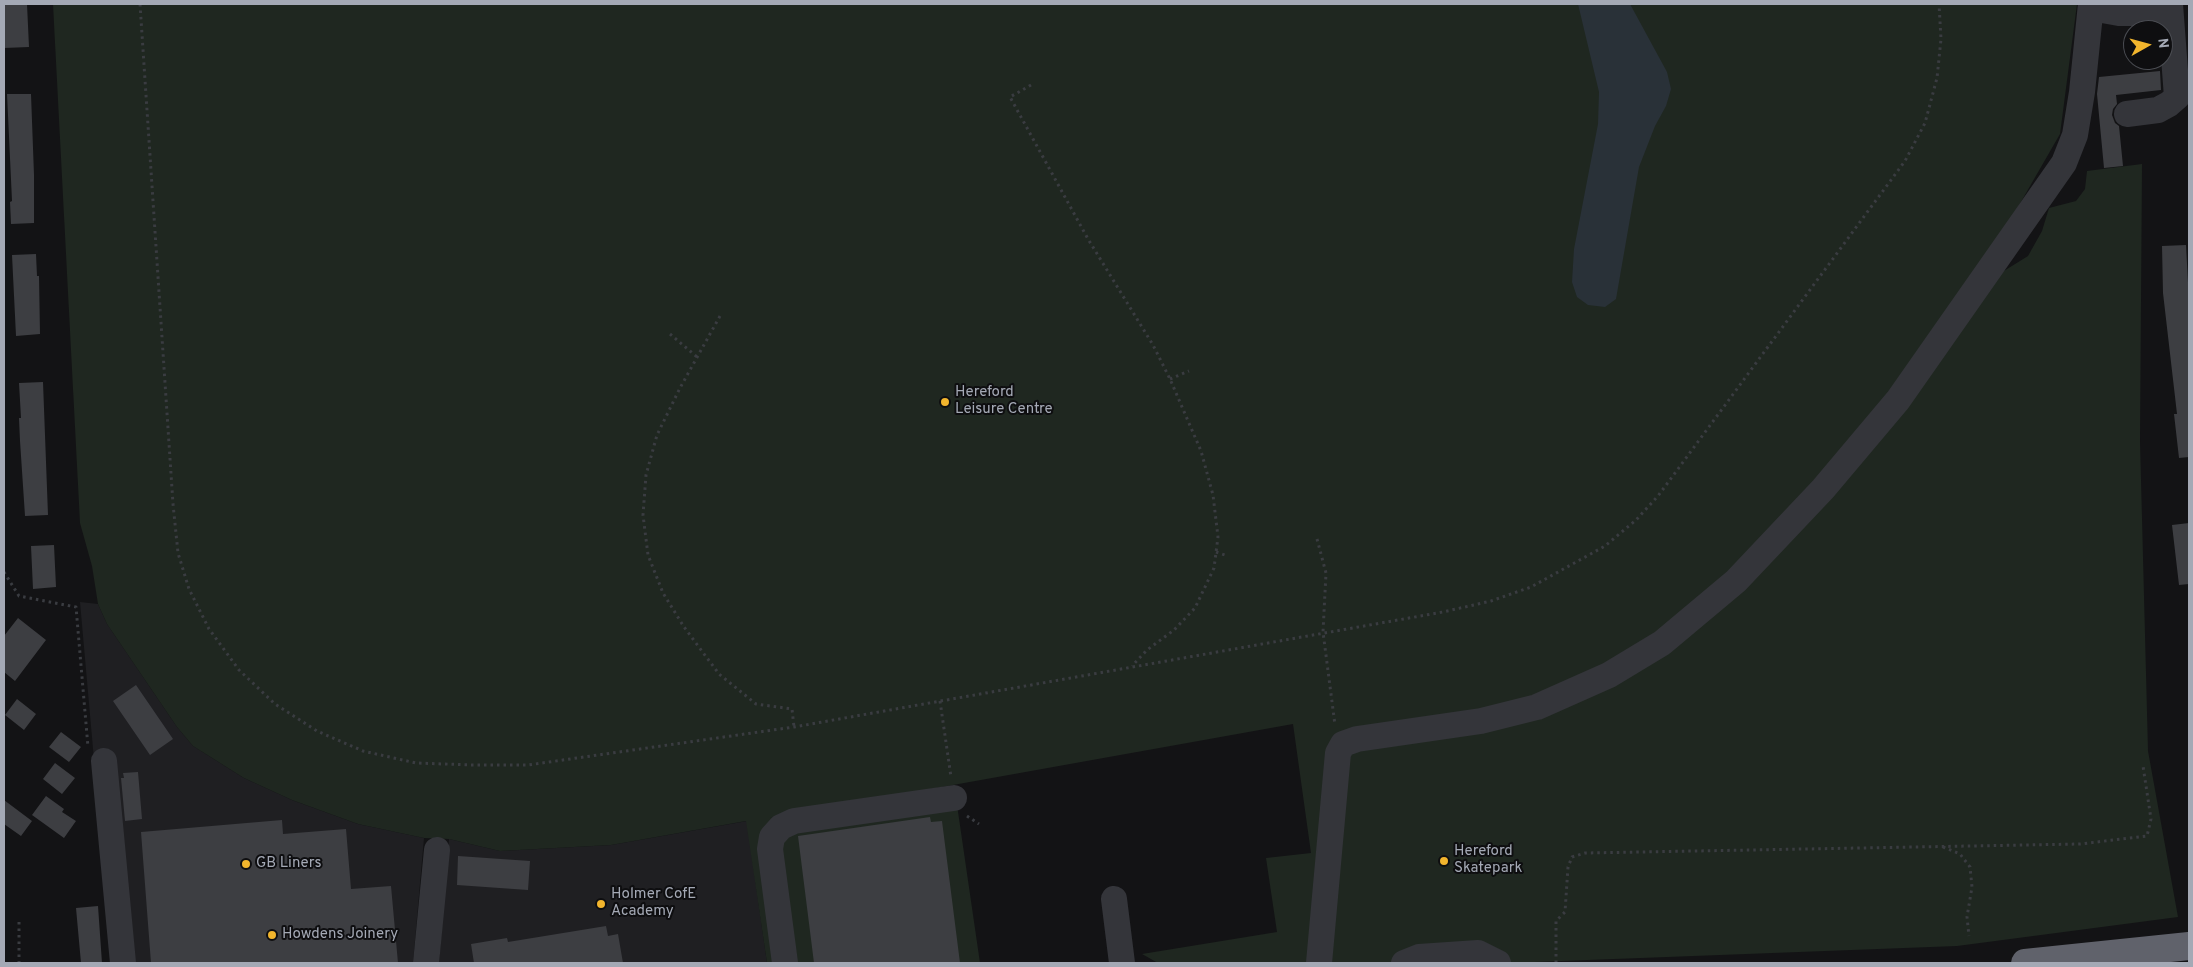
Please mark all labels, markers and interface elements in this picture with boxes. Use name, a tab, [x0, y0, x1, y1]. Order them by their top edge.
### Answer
north arrow	[2123, 20, 2173, 70]
text: N	[2153, 37, 2171, 49]
place label: Hereford Leisure Centre	[955, 384, 1053, 419]
marker: Hereford Leisure Centre	[939, 396, 951, 408]
place label: Hereford Skatepark	[1454, 843, 1522, 878]
place label: GB Liners	[256, 855, 321, 873]
marker: Hereford Skatepark	[1438, 855, 1450, 867]
marker: GB Liners	[240, 858, 252, 870]
place label: Holmer CofE Academy	[611, 886, 696, 921]
marker: Holmer CofE Academy	[595, 898, 607, 910]
place label: Howdens Joinery	[282, 926, 398, 944]
marker: Howdens Joinery	[266, 929, 278, 941]

